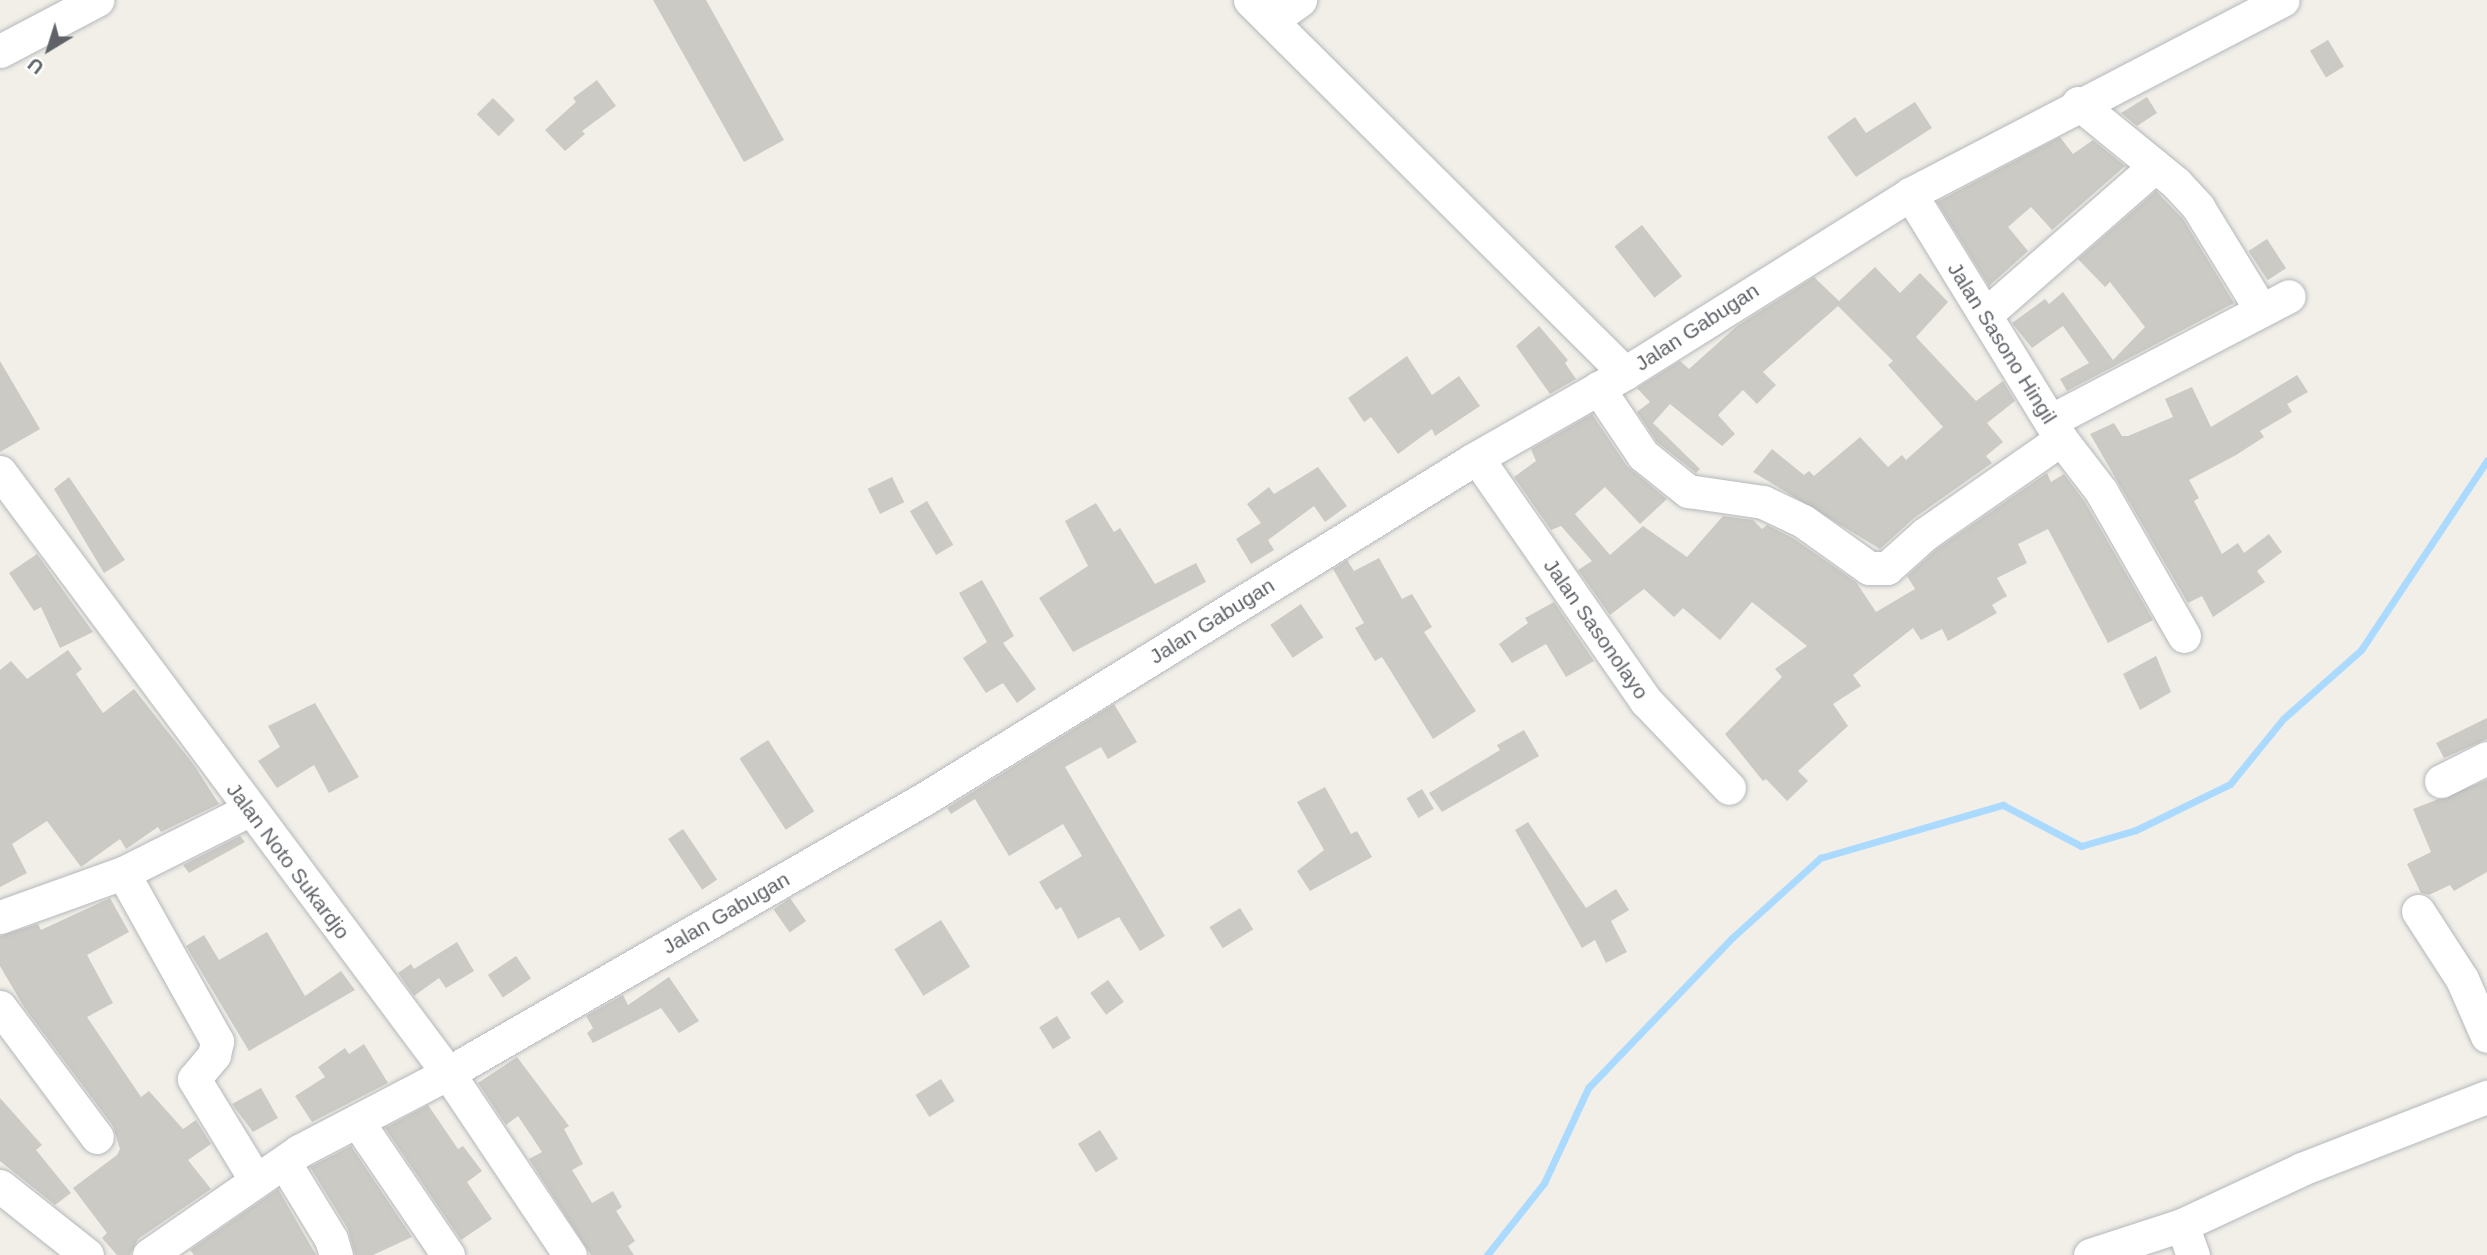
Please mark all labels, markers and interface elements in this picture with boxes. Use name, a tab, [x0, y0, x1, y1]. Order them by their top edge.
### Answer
north arrow	[14, 14, 84, 84]
text: U	[24, 53, 48, 78]
street label: Jalan Sasono Hingil	[1942, 258, 2062, 428]
street label: Jalan Gabugan	[1630, 278, 1764, 376]
street label: Jalan Sasonolayo	[1538, 554, 1654, 704]
street label: Jalan Gabugan	[1145, 573, 1279, 669]
street label: Jalan Noto Sukardjo	[221, 778, 355, 944]
street label: Jalan Gabugan	[658, 866, 794, 960]

